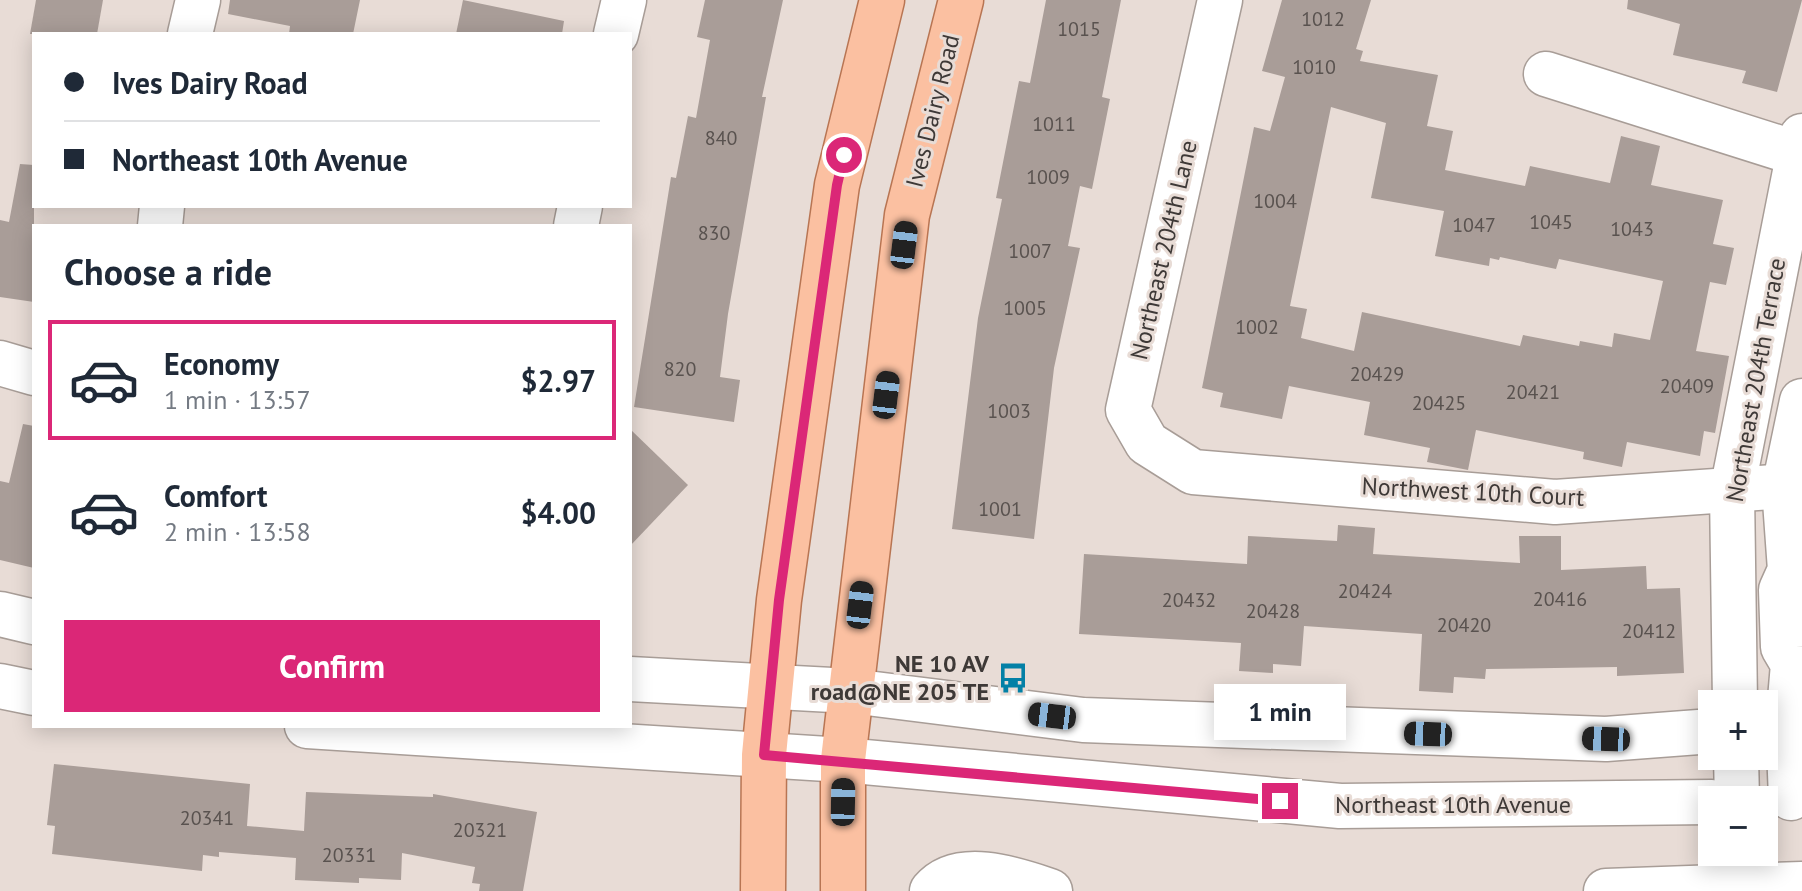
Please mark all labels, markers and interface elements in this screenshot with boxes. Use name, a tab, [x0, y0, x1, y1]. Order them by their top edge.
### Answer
house number: 1012	[1301, 6, 1345, 32]
house number: 1015	[1057, 16, 1101, 42]
street label: Ives Dairy Road	[899, 31, 967, 191]
house number: 1010	[1292, 54, 1336, 80]
text: Ives Dairy Road	[112, 63, 308, 102]
house number: 1011	[1032, 111, 1076, 137]
house number: 840	[705, 125, 737, 151]
route start	[826, 137, 862, 173]
street label: Northeast 204th Lane	[1123, 137, 1204, 362]
text: Northeast 10th Avenue	[112, 140, 408, 179]
house number: 1009	[1026, 164, 1070, 190]
house number: 1004	[1253, 188, 1297, 214]
house number: 1045	[1529, 209, 1573, 235]
house number: 1047	[1452, 212, 1496, 238]
house number: 1043	[1610, 216, 1654, 242]
house number: 830	[698, 220, 730, 246]
car	[889, 220, 919, 270]
house number: 1007	[1008, 238, 1052, 264]
text: Choose a ride	[64, 248, 272, 295]
street label: Northeast 204th Terrace	[1719, 255, 1792, 504]
house number: 1005	[1003, 295, 1047, 321]
house number: 1002	[1235, 314, 1279, 340]
icon: car	[68, 344, 140, 416]
text: Economy	[164, 344, 279, 383]
house number: 820	[664, 356, 696, 382]
text: $2.97	[521, 361, 596, 400]
house number: 20429	[1350, 361, 1404, 387]
car	[871, 370, 901, 420]
house number: 20409	[1660, 373, 1714, 399]
house number: 20421	[1506, 379, 1560, 405]
text: 1 min · 13:57	[164, 383, 311, 416]
house number: 20425	[1412, 390, 1466, 416]
house number: 1003	[987, 398, 1031, 424]
street label: Northwest 10th Court	[1361, 470, 1585, 513]
icon: car	[68, 476, 140, 548]
text: Comfort	[164, 476, 267, 515]
text: $4.00	[521, 493, 596, 532]
house number: 1001	[978, 496, 1022, 522]
text: 2 min · 13:58	[164, 515, 311, 548]
house number: 20424	[1338, 578, 1392, 604]
car	[845, 580, 875, 630]
house number: 20416	[1533, 586, 1587, 612]
house number: 20432	[1162, 587, 1216, 613]
house number: 20428	[1246, 598, 1300, 624]
house number: 20420	[1437, 612, 1491, 638]
house number: 20412	[1622, 618, 1676, 644]
button: Confirm	[64, 620, 600, 712]
place label: NE 10 AV road@NE 205 TE	[811, 648, 990, 707]
bus stop icon: NE 10 AV road@NE 205 TE	[996, 661, 1030, 695]
callout: 1 min	[1214, 685, 1346, 741]
map controls	[1698, 690, 1778, 866]
button: +	[1698, 690, 1778, 770]
text: 1 min	[1248, 695, 1312, 728]
car	[1027, 701, 1077, 731]
car	[1404, 721, 1452, 747]
car	[1582, 726, 1630, 752]
car	[831, 778, 855, 826]
route end	[1262, 783, 1298, 819]
button: −	[1698, 786, 1778, 866]
street label: Northeast 10th Avenue	[1335, 789, 1571, 820]
house number: 20341	[180, 805, 234, 831]
house number: 20321	[453, 817, 507, 843]
house number: 20331	[322, 842, 376, 868]

